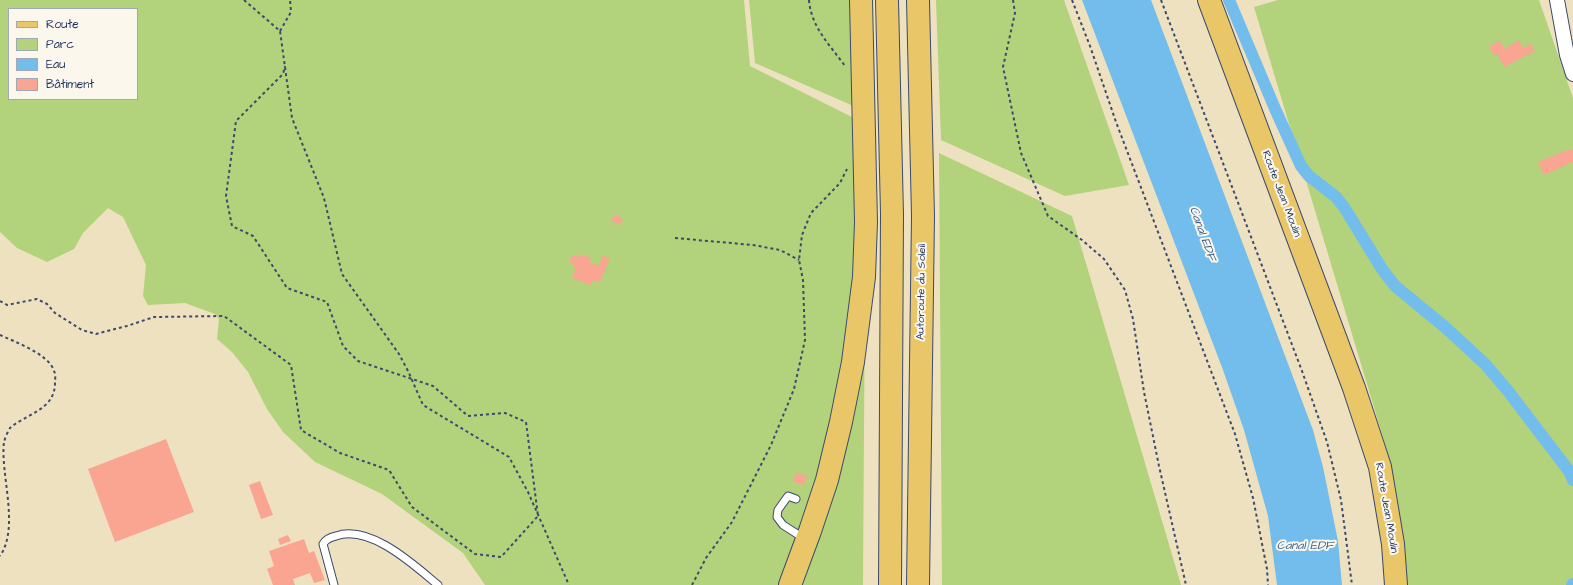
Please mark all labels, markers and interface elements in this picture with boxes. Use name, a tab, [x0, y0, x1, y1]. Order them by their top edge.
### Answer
legend	[8, 8, 138, 100]
text: Route	[46, 16, 79, 33]
text: Parc	[46, 36, 74, 53]
text: Eau	[46, 56, 65, 73]
text: Bâtiment	[46, 76, 94, 93]
street label: Route Jean Moulin	[1258, 149, 1304, 239]
water label: Canal EDF	[1186, 205, 1218, 263]
street label: Autoroute du Soleil	[915, 244, 929, 340]
street label: Route Jean Moulin	[1372, 462, 1400, 554]
water label: Canal EDF	[1277, 539, 1333, 553]

